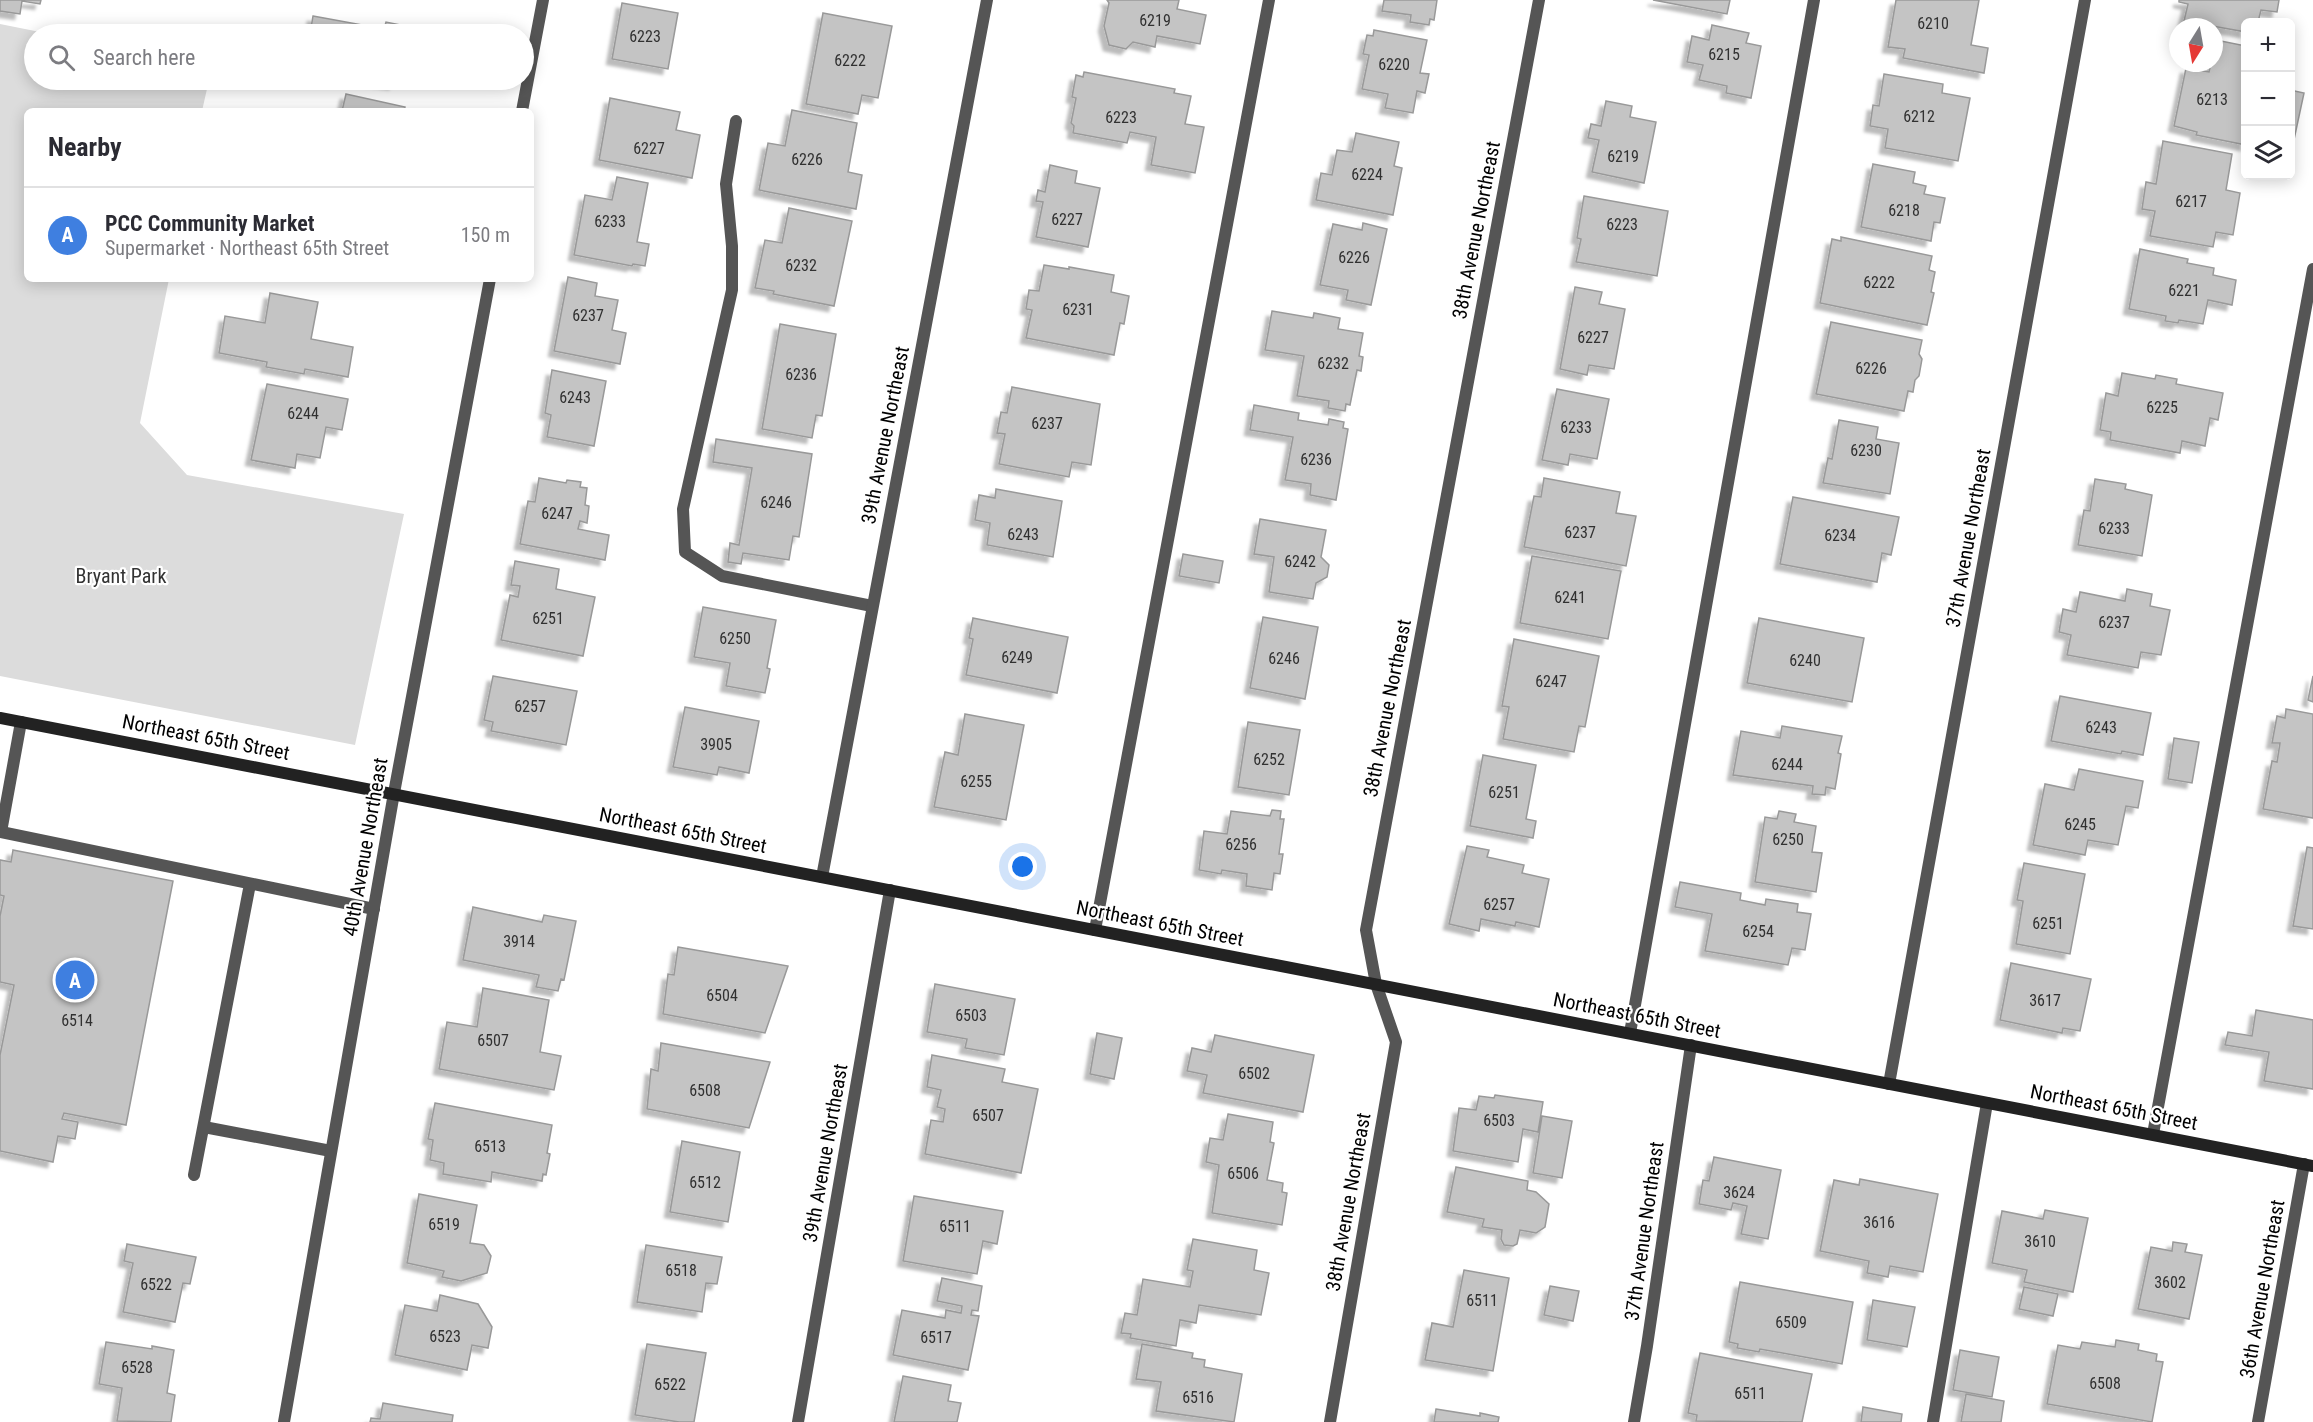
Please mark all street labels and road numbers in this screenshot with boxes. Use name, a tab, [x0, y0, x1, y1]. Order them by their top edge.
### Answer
street label: 38th Avenue Northeast	[1447, 139, 1505, 321]
street label: 39th Avenue Northeast	[856, 344, 914, 526]
street label: 37th Avenue Northeast	[1940, 447, 1996, 629]
street label: 38th Avenue Northeast	[1358, 617, 1416, 799]
street label: Northeast 65th Street	[120, 709, 292, 765]
street label: 40th Avenue Northeast	[337, 756, 393, 938]
street label: Northeast 65th Street	[597, 802, 769, 858]
street label: Northeast 65th Street	[1074, 895, 1246, 951]
street label: Northeast 65th Street	[1551, 987, 1723, 1043]
street label: 39th Avenue Northeast	[797, 1062, 853, 1244]
street label: Northeast 65th Street	[2028, 1079, 2200, 1135]
street label: 38th Avenue Northeast	[1320, 1111, 1376, 1293]
street label: 37th Avenue Northeast	[1620, 1140, 1668, 1322]
street label: 36th Avenue Northeast	[2234, 1198, 2290, 1380]

